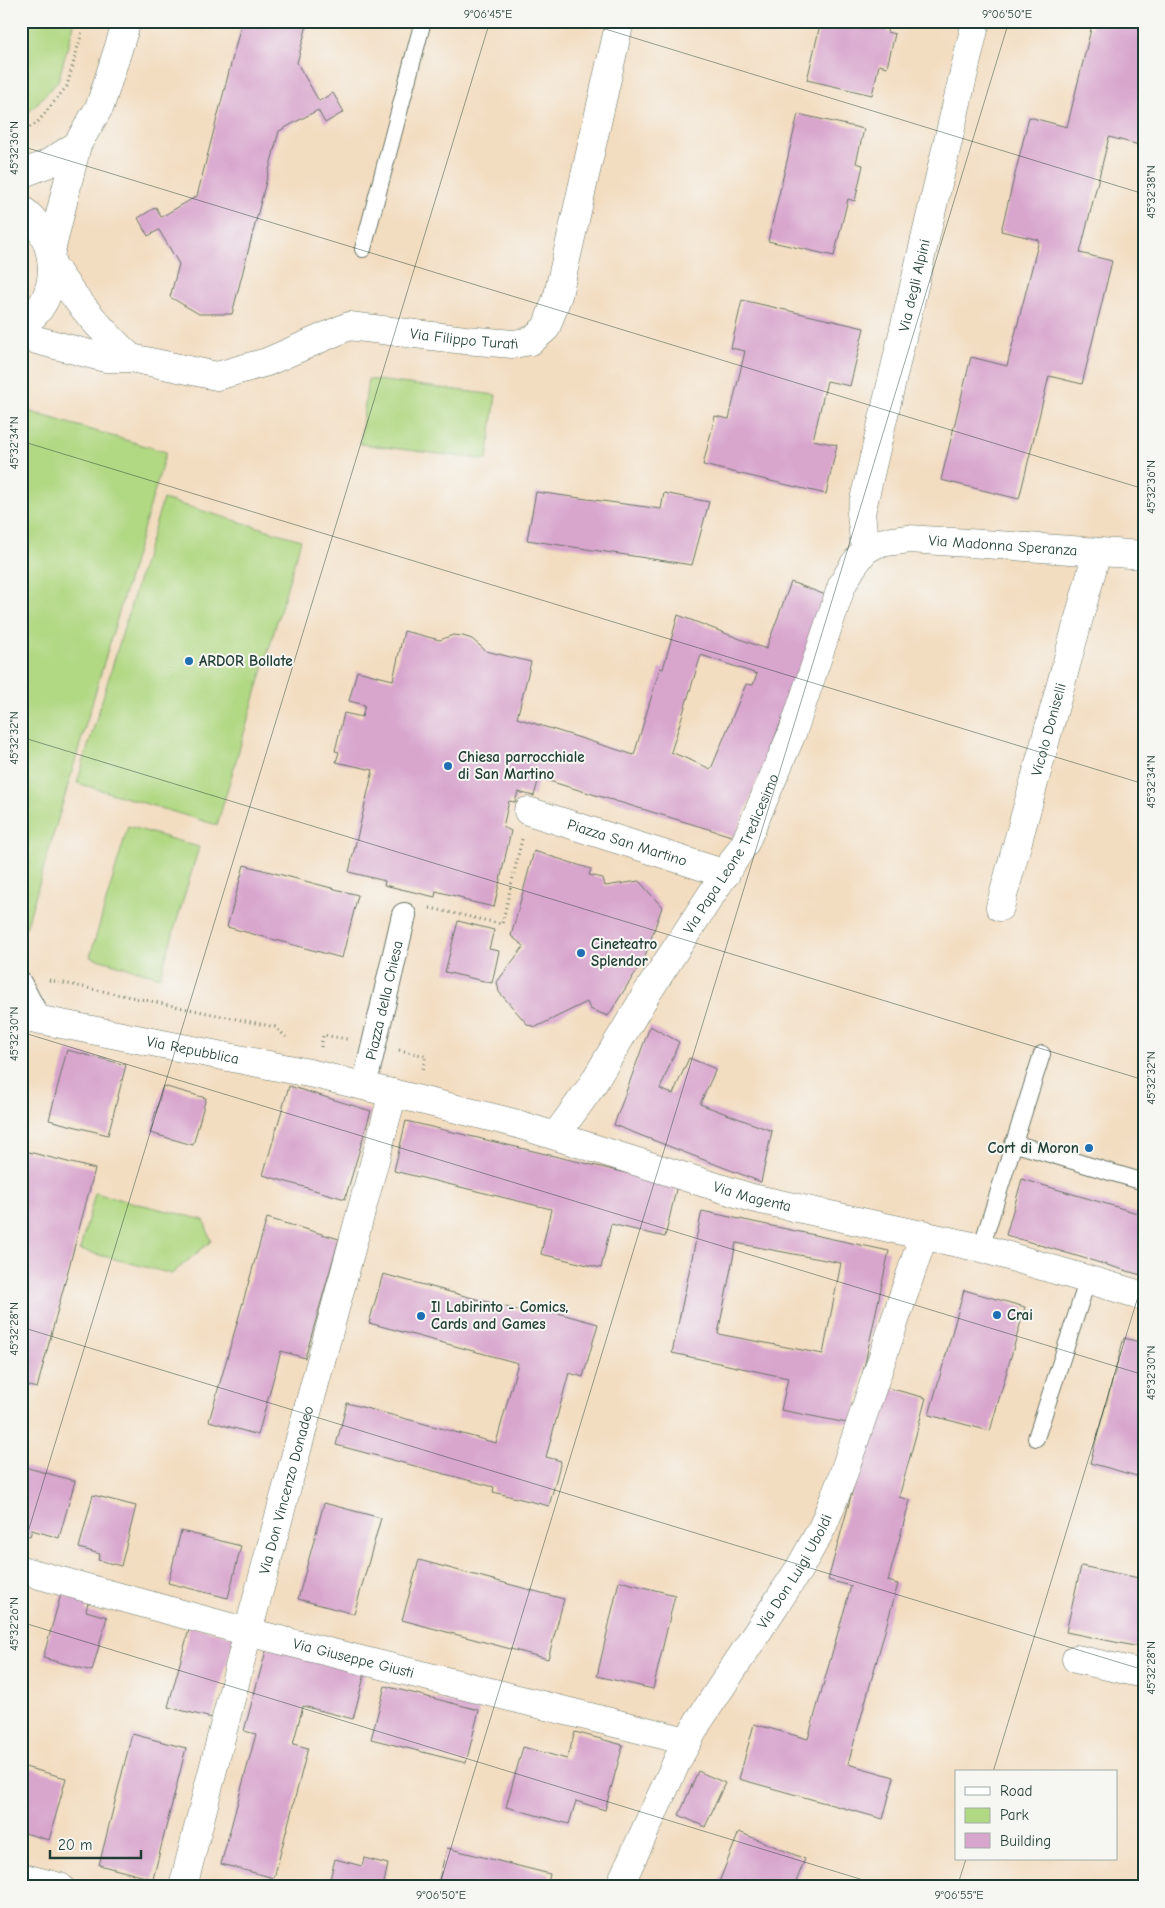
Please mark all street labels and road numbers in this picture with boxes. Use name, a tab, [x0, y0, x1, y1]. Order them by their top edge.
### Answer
street label: Via degli Alpini	[895, 237, 934, 333]
street label: Via Filippo Turati	[409, 324, 519, 353]
street label: Via Madonna Speranza	[928, 531, 1078, 559]
street label: Vicolo Doniselli	[1027, 681, 1070, 778]
street label: Via Papa Leone Tredicesimo	[679, 771, 783, 937]
street label: Piazza San Martino	[565, 815, 689, 870]
street label: Piazza della Chiesa	[362, 939, 407, 1062]
street label: Via Repubblica	[145, 1032, 240, 1068]
street label: Via Magenta	[711, 1177, 793, 1215]
street label: Via Don Vincenzo Donadeo	[255, 1404, 317, 1576]
street label: Via Don Luigi Uboldi	[753, 1512, 836, 1632]
street label: Via Giuseppe Giusti	[291, 1635, 416, 1682]

